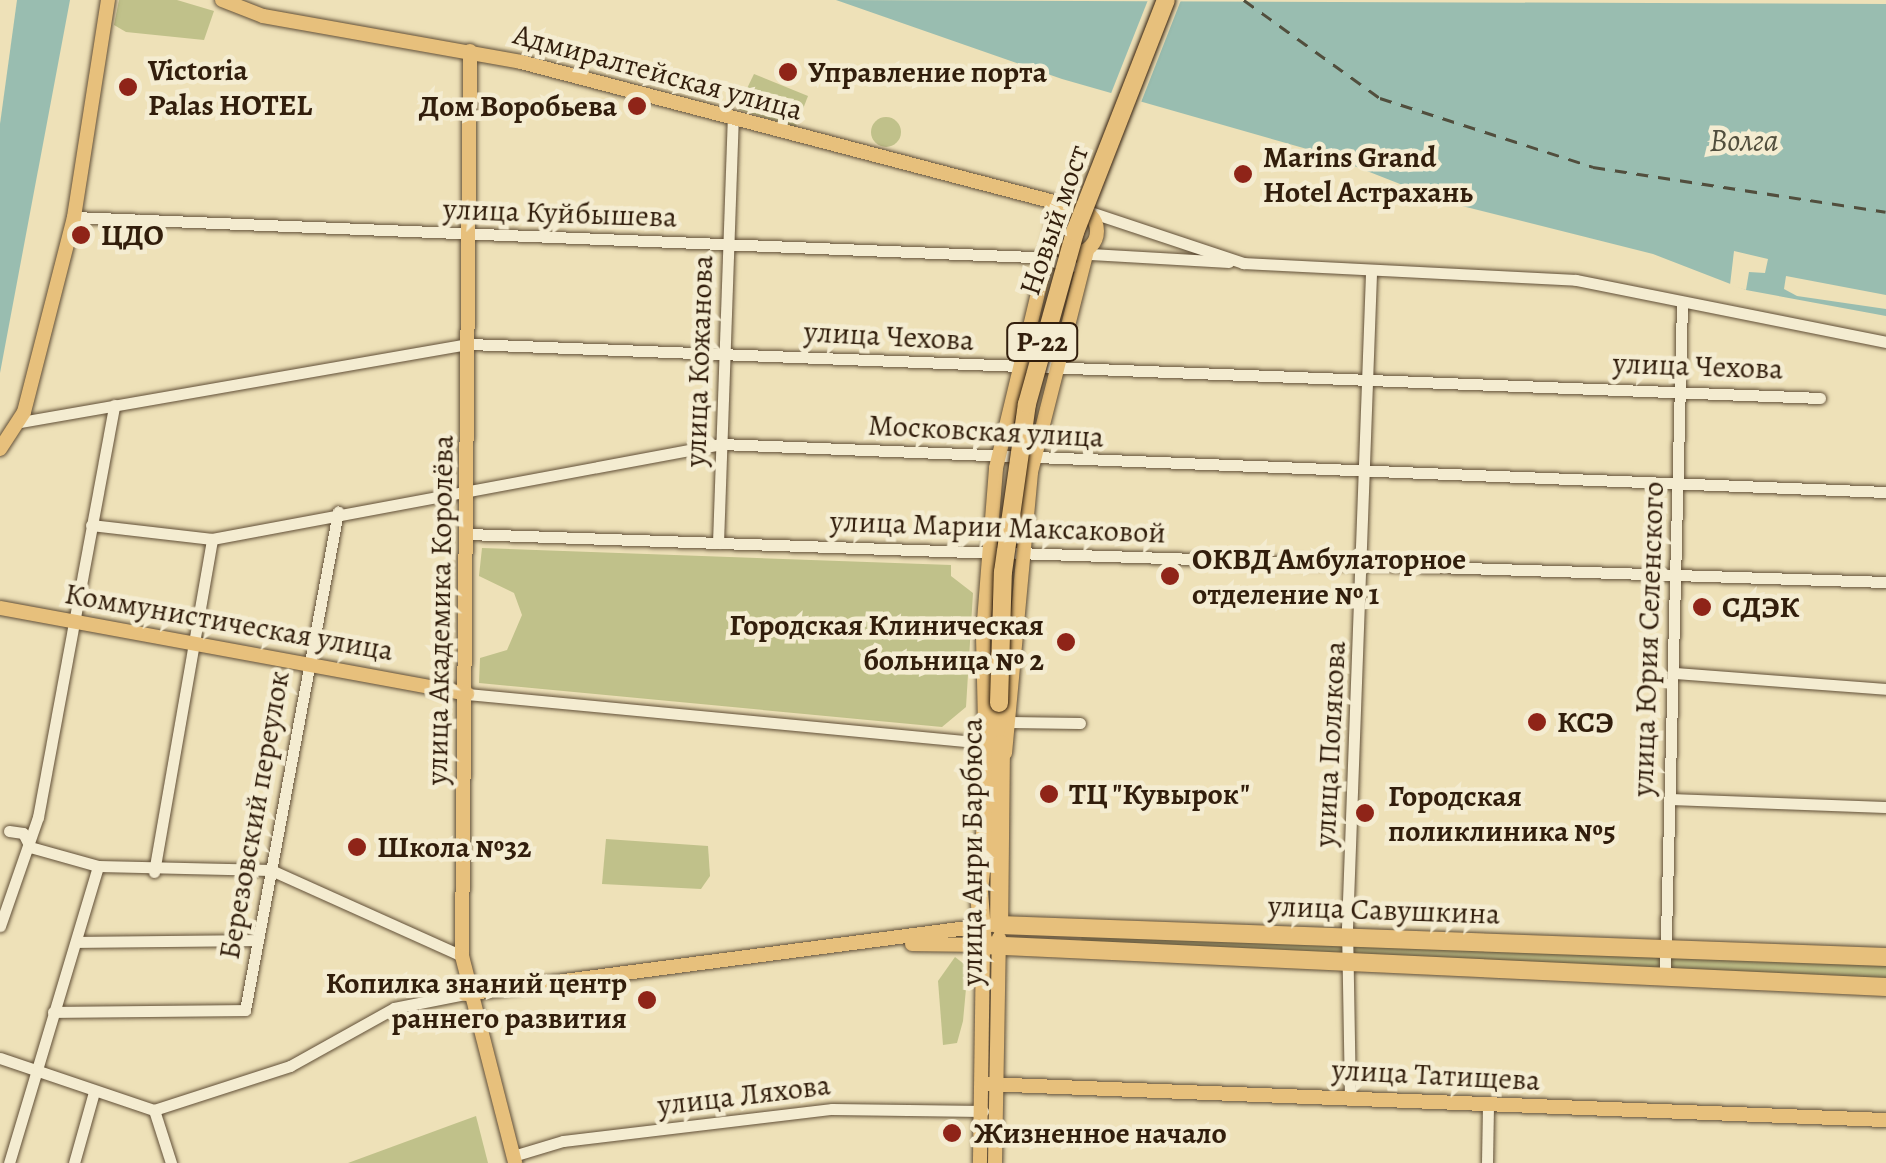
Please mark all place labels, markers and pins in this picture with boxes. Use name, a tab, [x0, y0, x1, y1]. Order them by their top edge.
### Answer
place label: Victoria Palas HOTEL	[148, 52, 312, 122]
place label: Управление порта	[808, 54, 1047, 90]
marker: Управление порта	[777, 61, 799, 83]
marker: Victoria Palas HOTEL	[117, 76, 139, 98]
place label: Дом Воробьева	[419, 88, 617, 124]
marker: Дом Воробьева	[626, 95, 648, 117]
place label: Marins Grand Hotel Астрахань	[1263, 139, 1473, 210]
marker: Marins Grand Hotel Астрахань	[1232, 163, 1254, 185]
place label: ЦДО	[101, 217, 164, 253]
marker: ЦДО	[70, 224, 92, 246]
place label: ОКВД Амбулаторное отделение № 1	[1192, 541, 1466, 612]
marker: ОКВД Амбулаторное отделение № 1	[1157, 563, 1183, 589]
place label: СДЭК	[1722, 589, 1799, 625]
marker: СДЭК	[1691, 596, 1713, 618]
place label: Городская Клиническая больница № 2	[729, 607, 1044, 678]
marker: Городская Клиническая больница № 2	[1053, 629, 1079, 655]
place label: КСЭ	[1557, 704, 1613, 740]
marker: КСЭ	[1526, 711, 1548, 733]
place label: ТЦ "Кувырок"	[1069, 776, 1250, 812]
place label: Городская поликлиника №5	[1388, 778, 1616, 848]
marker: ТЦ "Кувырок"	[1038, 783, 1060, 805]
marker: Городская поликлиника №5	[1352, 800, 1378, 826]
place label: Школа №32	[377, 829, 532, 865]
marker: Школа №32	[346, 836, 368, 858]
place label: Копилка знаний центр раннего развития	[325, 965, 627, 1036]
marker: Копилка знаний центр раннего развития	[636, 989, 658, 1011]
place label: Жизненное начало	[974, 1115, 1227, 1151]
marker: Жизненное начало	[939, 1120, 965, 1146]

